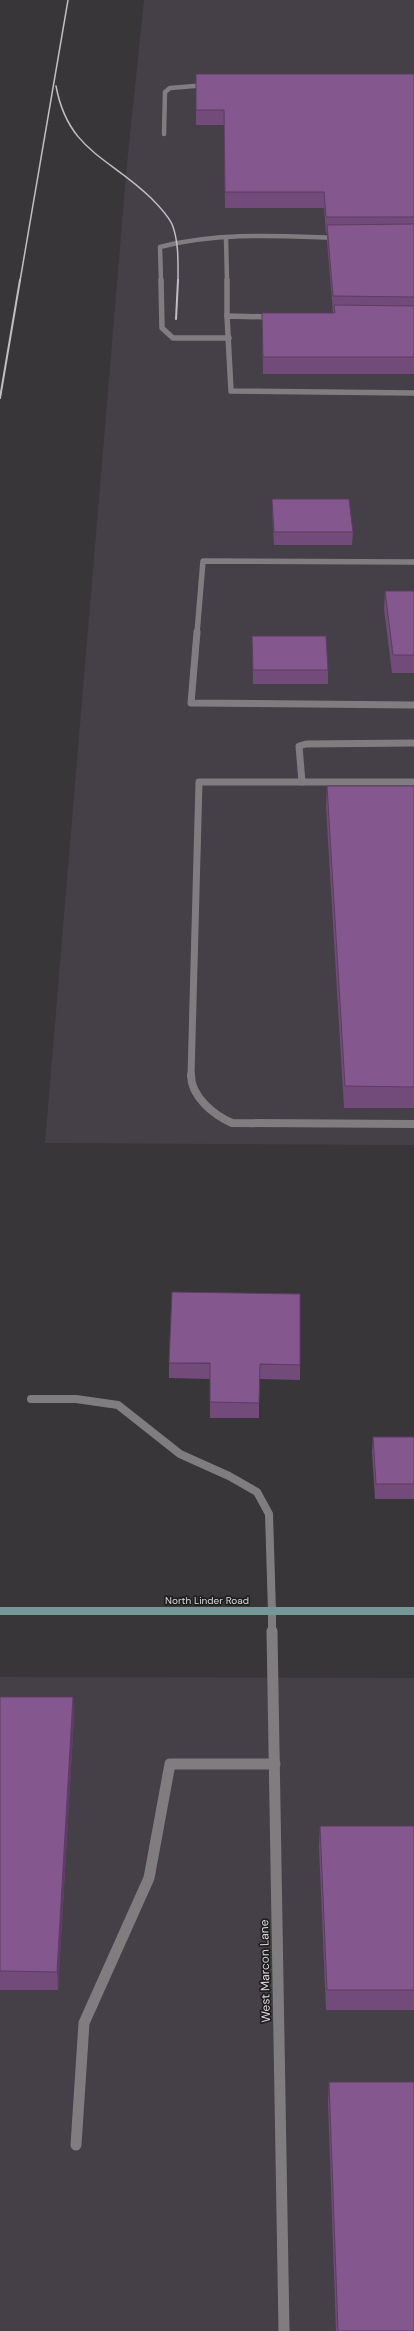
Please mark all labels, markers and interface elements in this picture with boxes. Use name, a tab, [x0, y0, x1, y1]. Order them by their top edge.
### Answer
street label: North Linder Road	[165, 1594, 249, 1607]
street label: West Marcon Lane	[256, 1919, 274, 2023]

